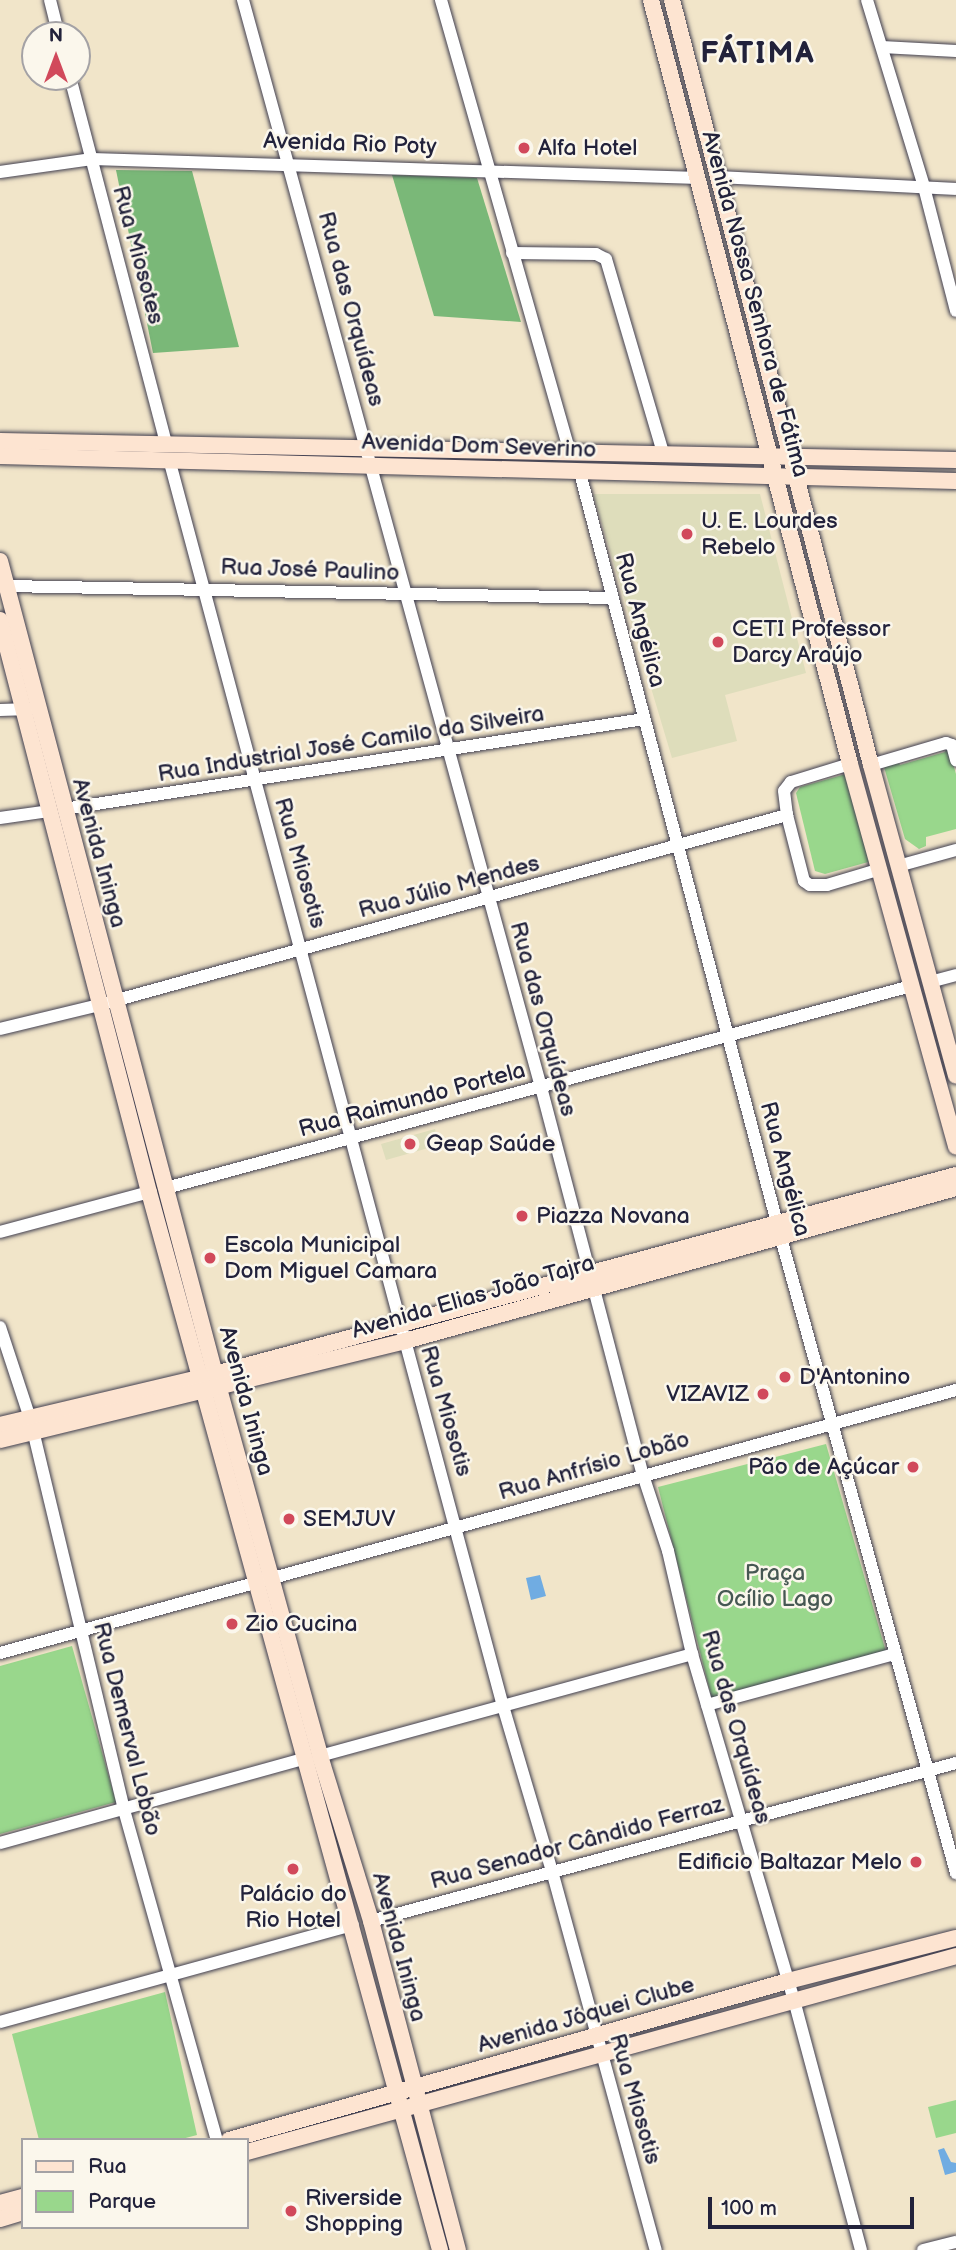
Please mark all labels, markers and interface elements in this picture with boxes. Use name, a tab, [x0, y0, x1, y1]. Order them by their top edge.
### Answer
north arrow	[21, 21, 91, 91]
text: N	[49, 25, 63, 48]
district label: FÁTIMA	[701, 36, 815, 72]
street label: Avenida Rio Poty	[263, 127, 437, 161]
street label: Avenida Nossa Senhora de Fátima	[695, 128, 815, 480]
place label: Alfa Hotel	[538, 134, 637, 162]
marker: Alfa Hotel	[516, 140, 532, 156]
street label: Rua Miosotes	[106, 183, 170, 327]
street label: Rua das Orquídeas	[312, 209, 390, 409]
street label: Avenida Dom Severino	[361, 428, 597, 464]
place label: U. E. Lourdes Rebelo	[701, 507, 838, 561]
marker: U. E. Lourdes Rebelo	[679, 526, 695, 542]
street label: Rua Angélica	[609, 550, 671, 690]
street label: Rua José Paulino	[219, 553, 401, 587]
place label: CETI Professor Darcy Araújo	[732, 615, 890, 669]
marker: CETI Professor Darcy Araújo	[710, 634, 726, 650]
street label: Rua Industrial José Camilo da Silveira	[155, 700, 547, 788]
street label: Avenida Ininga	[66, 775, 132, 931]
street label: Rua Miosotis	[268, 794, 332, 932]
street label: Rua Júlio Mendes	[355, 849, 543, 925]
street label: Rua das Orquídeas	[504, 919, 582, 1119]
street label: Rua Raimundo Portela	[296, 1056, 528, 1144]
street label: Rua Angélica	[754, 1099, 816, 1239]
place label: Geap Saúde	[426, 1130, 556, 1158]
marker: Geap Saúde	[400, 1134, 420, 1154]
place label: Piazza Novana	[536, 1202, 690, 1230]
marker: Piazza Novana	[514, 1208, 530, 1224]
place label: Escola Municipal Dom Miguel Camara	[224, 1231, 437, 1285]
street label: Avenida Elias João Tajra	[348, 1249, 598, 1345]
marker: Escola Municipal Dom Miguel Camara	[202, 1250, 218, 1266]
street label: Avenida Ininga	[213, 1323, 279, 1479]
street label: Rua Miosotis	[414, 1342, 478, 1480]
place label: D'Antonino	[799, 1363, 910, 1391]
marker: D'Antonino	[777, 1369, 793, 1385]
place label: VIZAVIZ	[666, 1380, 749, 1408]
marker: VIZAVIZ	[755, 1386, 771, 1402]
street label: Rua Anfrísio Lobão	[495, 1426, 693, 1506]
place label: Pão de Açúcar	[748, 1453, 899, 1481]
marker: Pão de Açúcar	[905, 1459, 921, 1475]
place label: SEMJUV	[303, 1505, 395, 1533]
marker: SEMJUV	[281, 1511, 297, 1527]
park label: Praça Ocílio Lago	[717, 1559, 833, 1613]
place label: Zio Cucina	[246, 1610, 358, 1638]
marker: Zio Cucina	[224, 1616, 240, 1632]
street label: Rua Demerval Lobão	[87, 1619, 167, 1839]
street label: Rua das Orquídeas	[695, 1627, 777, 1827]
street label: Rua Senador Cândido Ferraz	[427, 1790, 727, 1896]
place label: Edificio Baltazar Melo	[677, 1848, 902, 1876]
marker: Edificio Baltazar Melo	[908, 1854, 924, 1870]
marker: Palácio do Rio Hotel	[285, 1861, 301, 1877]
street label: Avenida Ininga	[366, 1869, 432, 2025]
place label: Palácio do Rio Hotel	[239, 1880, 347, 1934]
street label: Avenida Jóquei Clube	[474, 1971, 698, 2059]
street label: Rua Miosotis	[603, 2030, 667, 2168]
legend	[21, 2138, 248, 2229]
text: Rua	[88, 2154, 127, 2179]
place label: Riverside Shopping	[305, 2184, 403, 2238]
scale bar	[711, 2184, 918, 2228]
text: Parque	[88, 2189, 156, 2214]
text: 100 m	[721, 2196, 777, 2221]
marker: Riverside Shopping	[283, 2203, 299, 2219]

